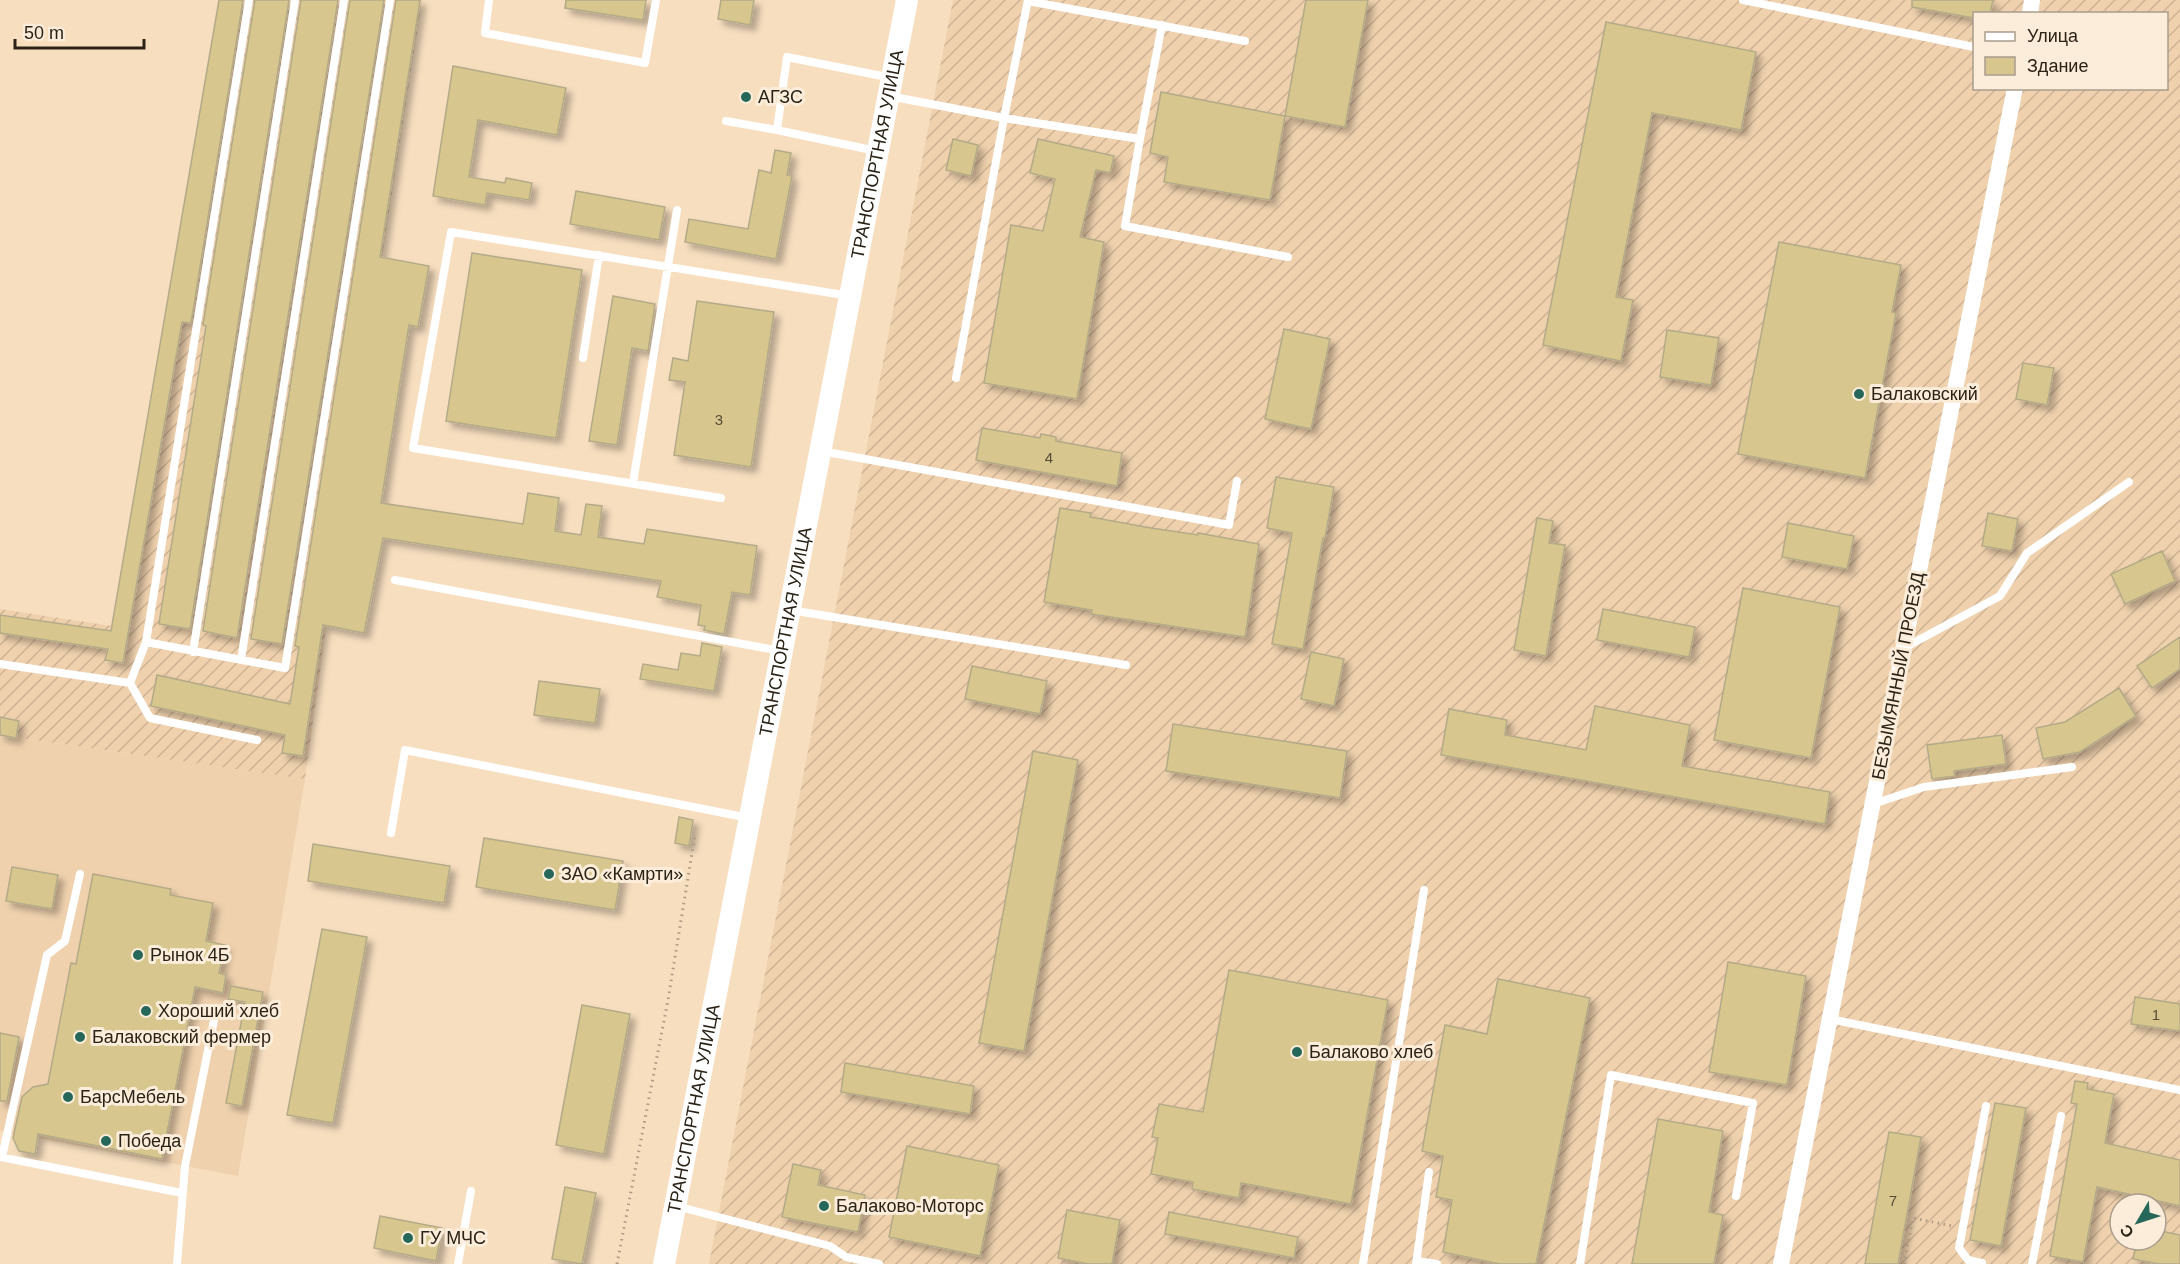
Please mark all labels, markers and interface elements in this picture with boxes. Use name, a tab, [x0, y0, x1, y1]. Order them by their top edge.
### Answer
scale bar	[15, 12, 144, 50]
legend	[1973, 12, 2168, 90]
text: 50 m	[24, 23, 64, 43]
text: Улица	[2027, 26, 2079, 46]
street label: ТРАНСПОРТНАЯ УЛИЦА	[847, 48, 907, 261]
text: Здание	[2027, 56, 2088, 76]
place label: АГЗС	[758, 87, 803, 107]
marker: АГЗС	[739, 90, 753, 104]
place label: Балаковский	[1871, 384, 1978, 404]
marker: Балаковский	[1852, 387, 1866, 401]
house number: 3	[715, 411, 723, 428]
house number: 4	[1045, 449, 1053, 466]
street label: ТРАНСПОРТНАЯ УЛИЦА	[756, 525, 816, 738]
street label: БЕЗЫМЯННЫЙ ПРОЕЗД	[1867, 570, 1928, 782]
place label: ЗАО «Камрти»	[561, 864, 683, 884]
marker: ЗАО «Камрти»	[542, 867, 556, 881]
place label: Рынок 4Б	[150, 945, 230, 965]
marker: Рынок 4Б	[131, 948, 145, 962]
place label: Хороший хлеб	[158, 1001, 279, 1021]
street label: ТРАНСПОРТНАЯ УЛИЦА	[664, 1002, 724, 1215]
marker: Хороший хлеб	[139, 1004, 153, 1018]
house number: 1	[2152, 1006, 2160, 1023]
place label: Балаковский фермер	[92, 1027, 271, 1047]
marker: Балаковский фермер	[73, 1030, 87, 1044]
place label: Балаково хлеб	[1309, 1042, 1433, 1062]
marker: Балаково хлеб	[1290, 1045, 1304, 1059]
place label: БарсМебель	[80, 1087, 185, 1107]
marker: БарсМебель	[61, 1090, 75, 1104]
place label: Победа	[118, 1131, 182, 1151]
marker: Победа	[99, 1134, 113, 1148]
house number: 7	[1889, 1192, 1897, 1209]
north arrow	[2108, 1192, 2168, 1252]
place label: Балаково-Моторс	[836, 1196, 984, 1216]
marker: Балаково-Моторс	[817, 1199, 831, 1213]
text: С	[2116, 1221, 2137, 1241]
place label: ГУ МЧС	[420, 1228, 486, 1248]
marker: ГУ МЧС	[401, 1231, 415, 1245]

